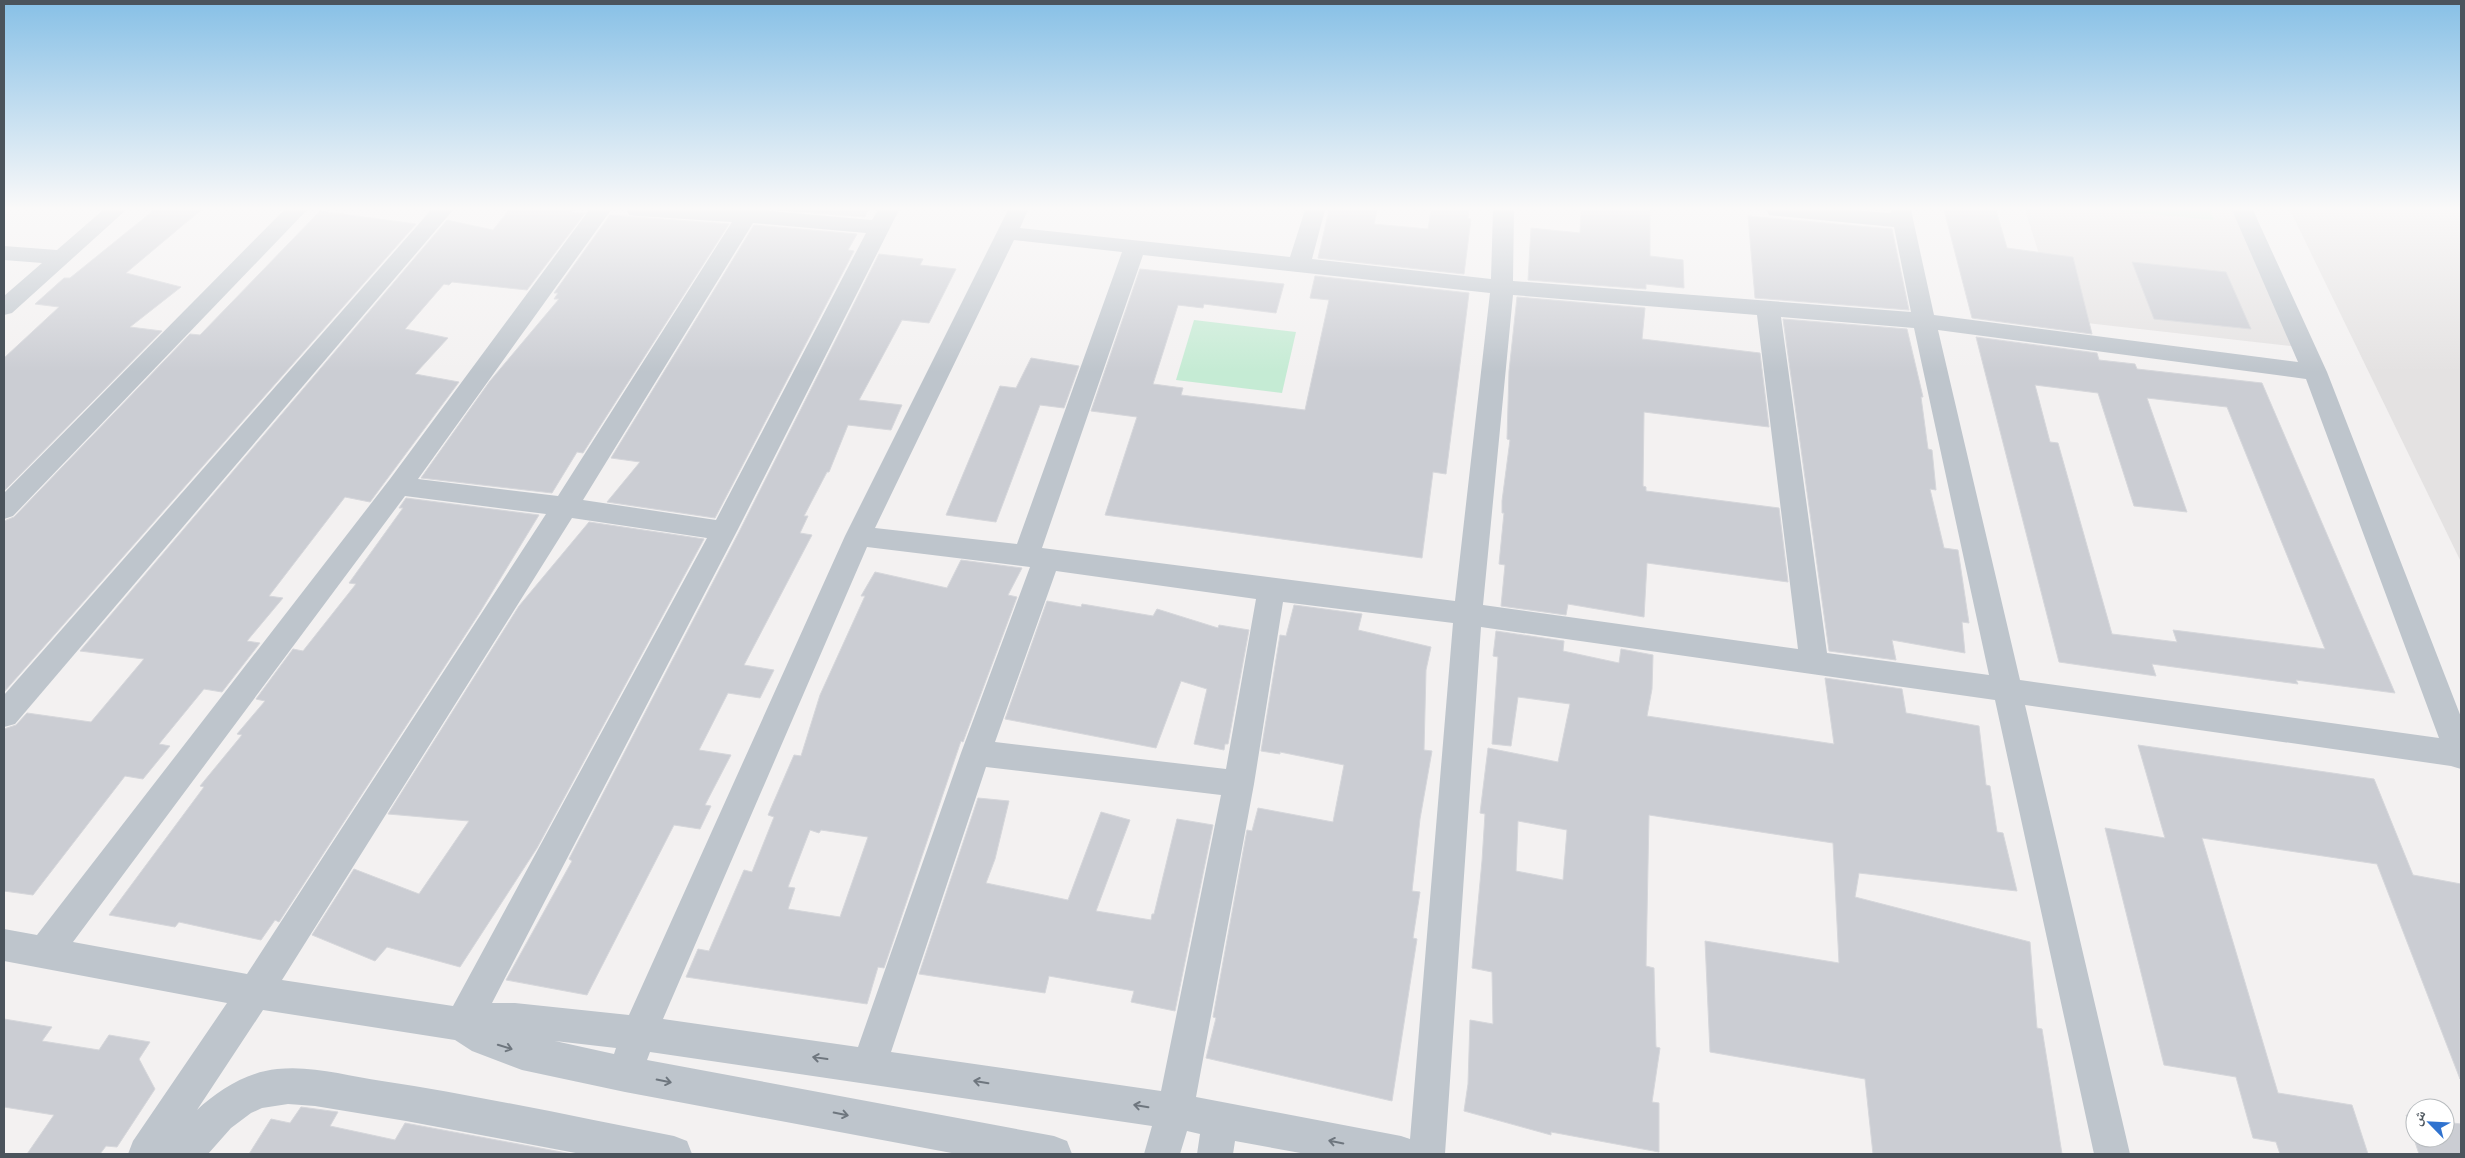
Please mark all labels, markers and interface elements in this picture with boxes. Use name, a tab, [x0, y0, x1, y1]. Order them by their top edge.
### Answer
one-way arrow	[497, 1042, 513, 1052]
one-way arrow	[812, 1053, 828, 1063]
one-way arrow	[973, 1076, 989, 1086]
one-way arrow	[655, 1077, 671, 1087]
north arrow	[2405, 1098, 2455, 1148]
one-way arrow	[1134, 1101, 1150, 1111]
text: ش	[2407, 1107, 2429, 1128]
one-way arrow	[832, 1110, 848, 1120]
one-way arrow	[1328, 1137, 1344, 1147]

